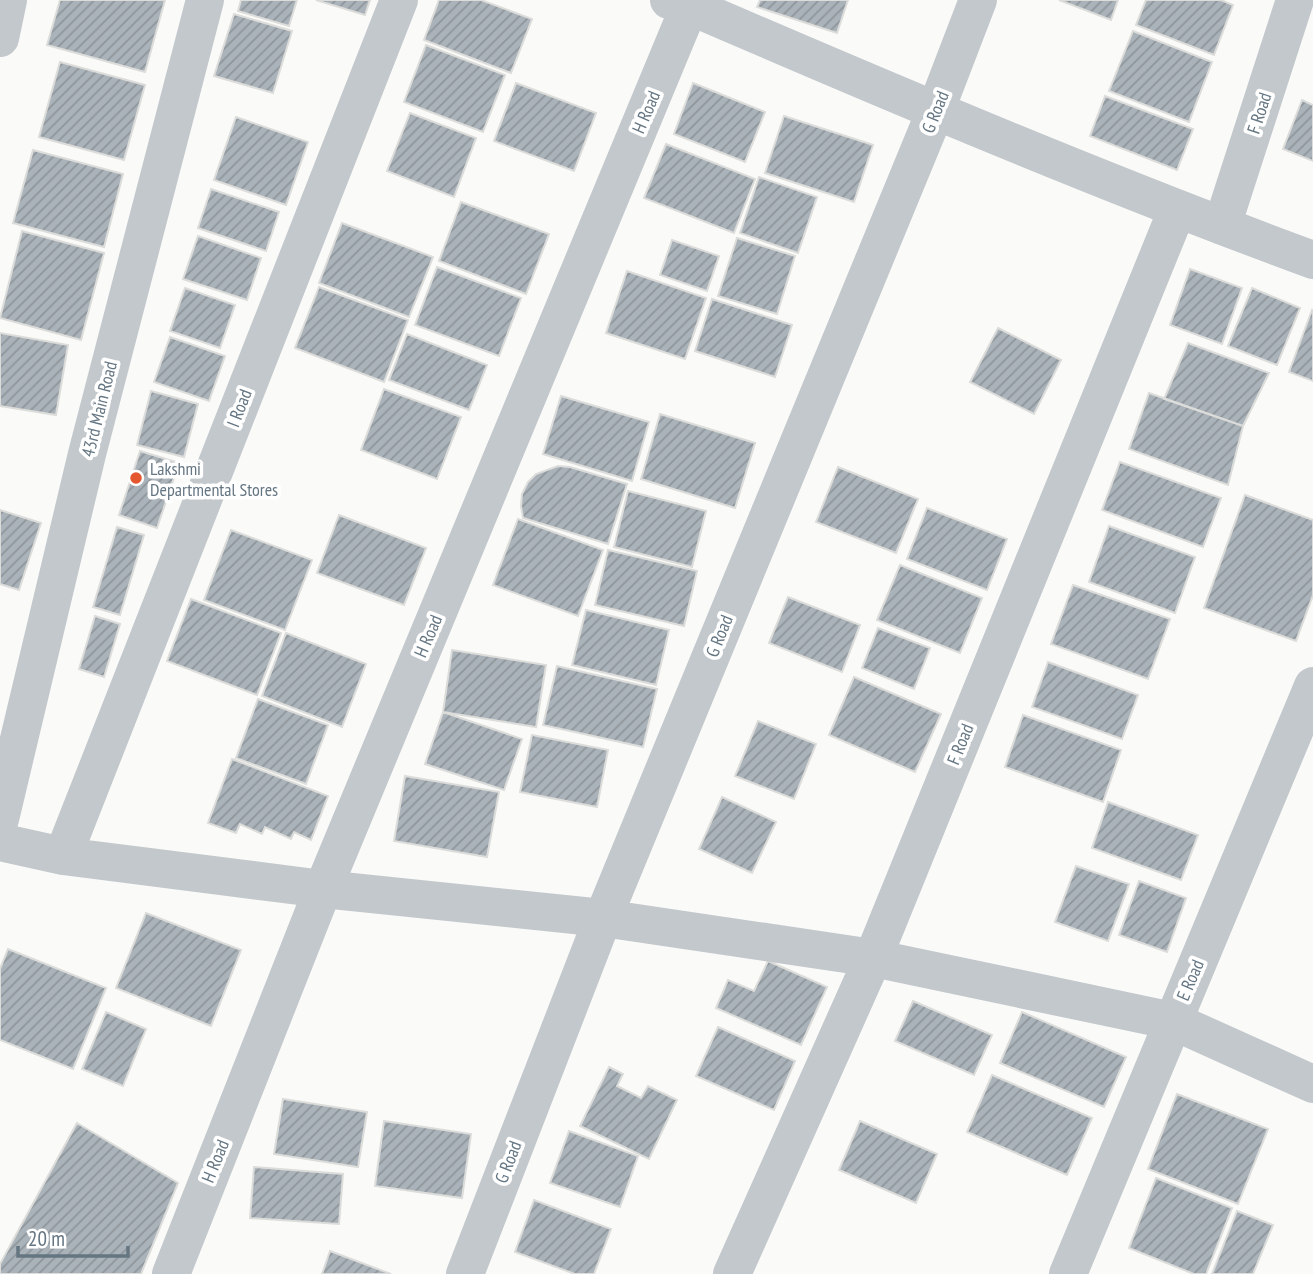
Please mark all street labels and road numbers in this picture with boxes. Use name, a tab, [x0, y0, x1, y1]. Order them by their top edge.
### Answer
street label: H Road	[627, 87, 665, 137]
street label: G Road	[916, 88, 954, 136]
street label: F Road	[1242, 89, 1276, 137]
street label: 43rd Main Road	[76, 359, 122, 459]
street label: I Road	[221, 386, 257, 430]
street label: H Road	[409, 611, 447, 661]
street label: G Road	[700, 612, 738, 660]
street label: F Road	[941, 720, 979, 768]
street label: E Road	[1171, 956, 1209, 1004]
street label: H Road	[196, 1136, 234, 1186]
street label: G Road	[489, 1138, 527, 1186]

